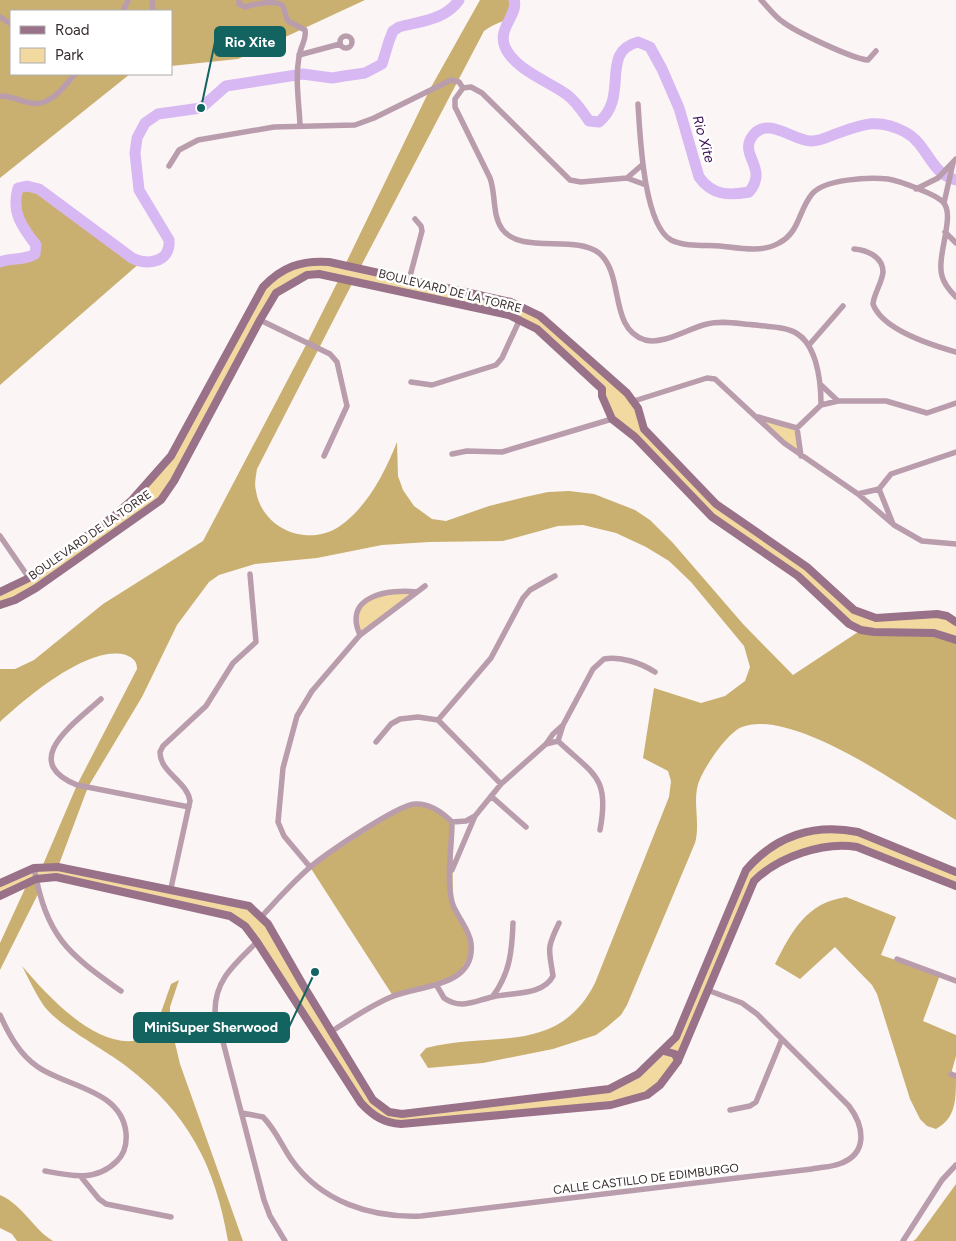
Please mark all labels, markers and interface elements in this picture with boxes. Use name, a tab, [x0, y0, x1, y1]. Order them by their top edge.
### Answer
legend	[10, 10, 172, 75]
text: Road	[55, 21, 90, 39]
callout: Rio Xite	[215, 27, 285, 56]
text: Rio Xite	[225, 34, 276, 51]
text: Park	[55, 46, 84, 64]
water label: Rio Xite	[689, 113, 718, 165]
street label: BOULEVARD DE LA TORRE	[377, 266, 523, 316]
street label: BOULEVARD DE LA TORRE	[26, 487, 154, 583]
callout: MiniSuper Sherwood	[134, 1013, 289, 1042]
text: MiniSuper Sherwood	[144, 1019, 278, 1036]
street label: CALLE CASTILLO DE EDIMBURGO	[552, 1161, 740, 1197]

